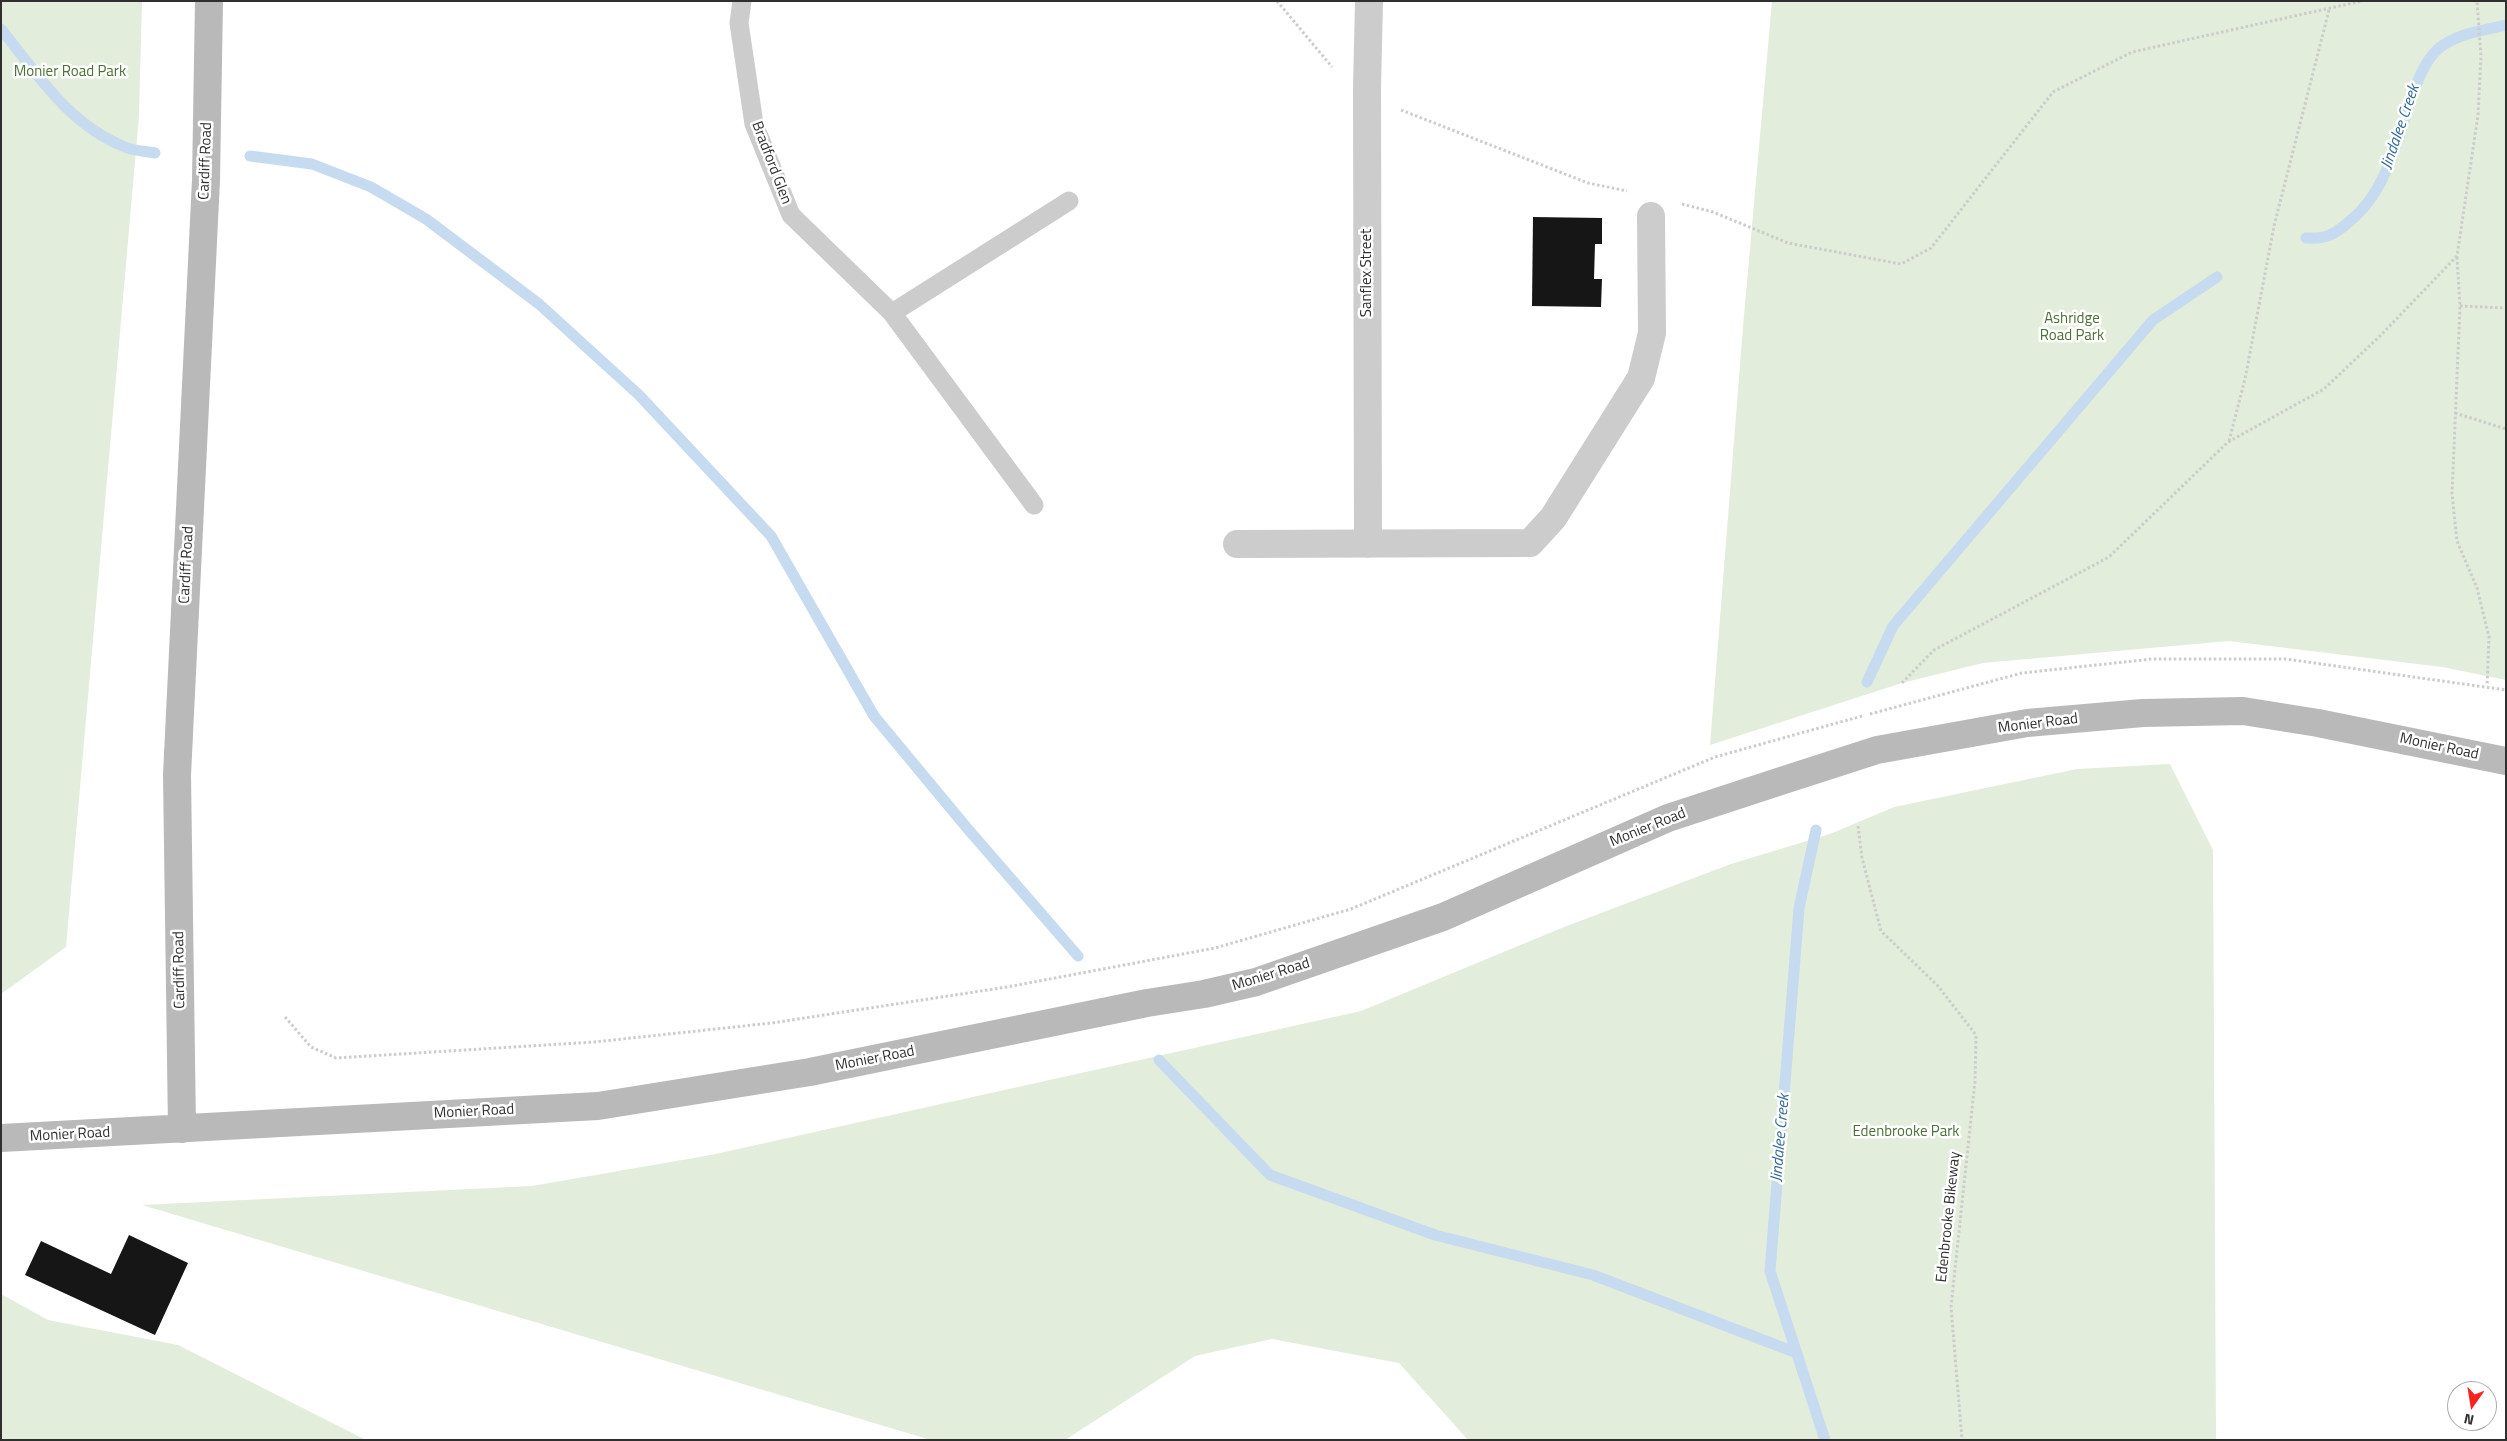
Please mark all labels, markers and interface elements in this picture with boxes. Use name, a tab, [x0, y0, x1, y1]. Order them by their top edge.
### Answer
park label: Monier Road Park	[14, 63, 126, 81]
water label: Jindalee Creek	[2378, 82, 2424, 172]
street label: Bradford Glen	[747, 119, 795, 207]
street label: Cardiff Road	[196, 122, 216, 200]
street label: Sanflex Street	[1358, 229, 1376, 317]
park label: Ashridge Road Park	[2040, 310, 2104, 345]
street label: Cardiff Road	[176, 526, 198, 604]
street label: Monier Road	[1997, 710, 2079, 738]
street label: Monier Road	[2398, 730, 2480, 764]
street label: Monier Road	[1607, 805, 1689, 851]
street label: Cardiff Road	[170, 931, 190, 1009]
street label: Monier Road	[1230, 955, 1312, 995]
street label: Monier Road	[834, 1043, 916, 1075]
water label: Jindalee Creek	[1768, 1093, 1794, 1183]
street label: Monier Road	[433, 1101, 515, 1123]
park label: Edenbrooke Park	[1852, 1123, 1960, 1141]
street label: Monier Road	[29, 1124, 111, 1146]
street label: Edenbrooke Bikeway	[1933, 1151, 1965, 1283]
north arrow	[2447, 1381, 2497, 1431]
text: N	[2462, 1409, 2476, 1431]

